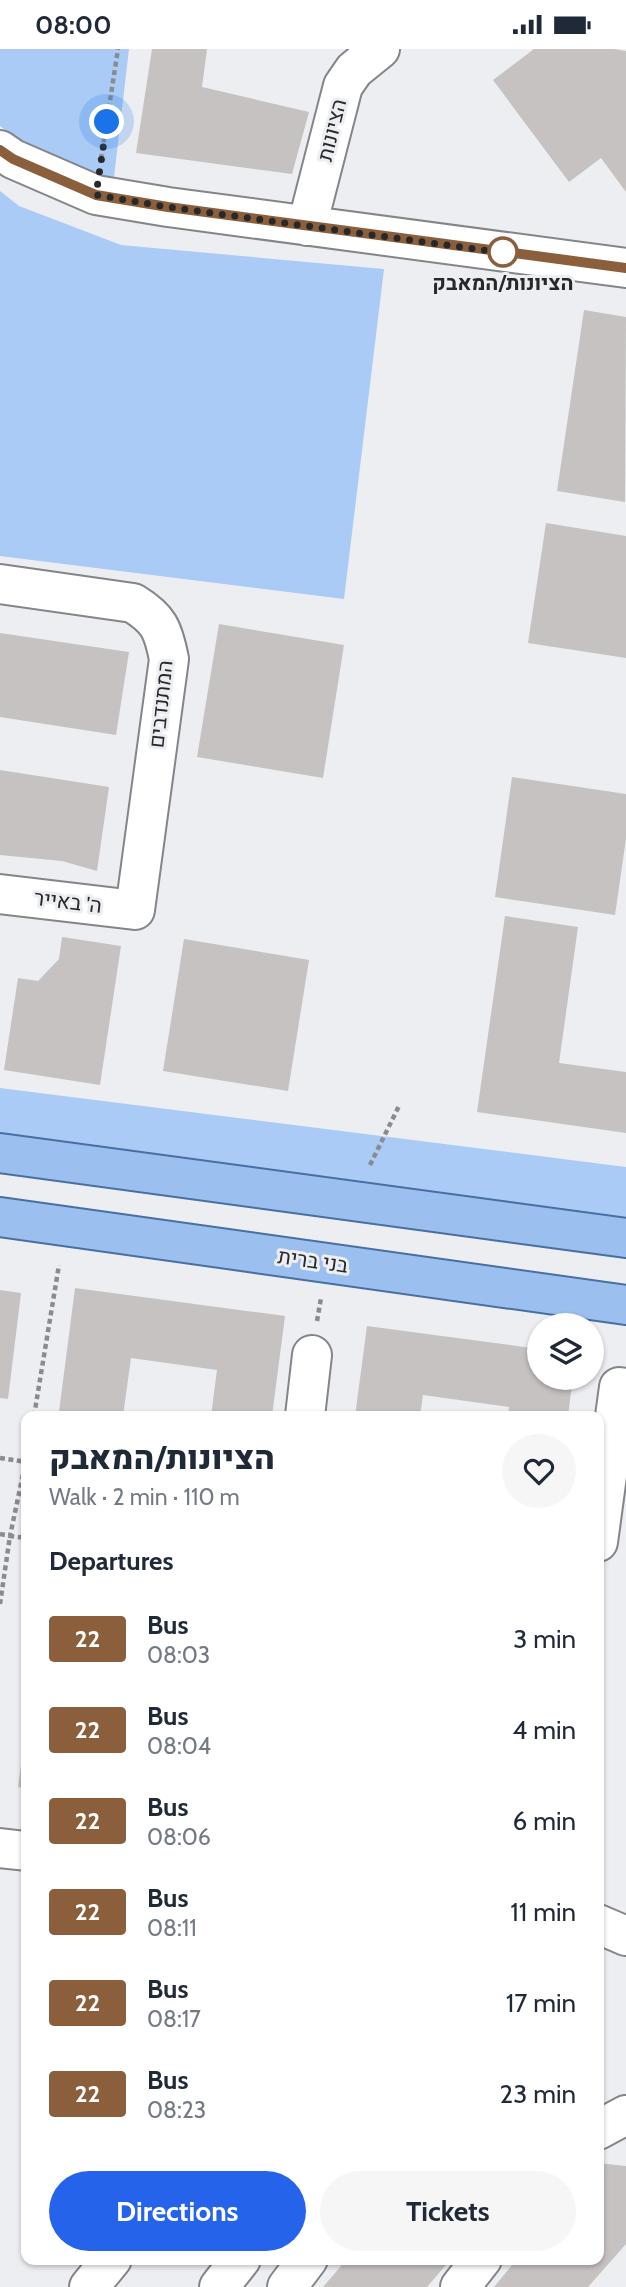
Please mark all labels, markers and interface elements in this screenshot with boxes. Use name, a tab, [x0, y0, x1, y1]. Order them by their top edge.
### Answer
text: 08:00	[35, 9, 112, 41]
street label: הציונות	[312, 96, 351, 164]
your location	[89, 104, 124, 139]
marker: הציונות/המאבק	[488, 237, 518, 267]
place label: הציונות/המאבק	[432, 270, 574, 295]
street label: המתנדבים	[143, 659, 178, 749]
street label: ה' באייר	[33, 885, 103, 918]
street label: בני ברית	[276, 1243, 350, 1278]
map controls	[527, 1313, 604, 1390]
button: layers	[527, 1313, 604, 1390]
button: heart	[502, 1434, 576, 1508]
text: הציונות/המאבק	[49, 1437, 275, 1477]
text: Walk · 2 min · 110 m	[49, 1483, 240, 1511]
text: Departures	[49, 1545, 173, 1577]
text: Bus	[147, 1609, 188, 1641]
text: 3 min	[513, 1623, 576, 1655]
text: 22	[75, 1624, 100, 1653]
text: 08:03	[147, 1641, 210, 1669]
text: Bus	[147, 1700, 188, 1732]
text: 4 min	[512, 1714, 576, 1746]
text: 22	[75, 1715, 100, 1744]
text: 08:04	[147, 1732, 211, 1760]
text: Bus	[147, 1791, 188, 1823]
text: 6 min	[513, 1805, 576, 1837]
text: 22	[75, 1806, 100, 1835]
text: 08:06	[147, 1823, 211, 1851]
text: Bus	[147, 1882, 188, 1914]
text: 11 min	[510, 1896, 576, 1928]
text: 22	[75, 1897, 100, 1926]
text: 08:11	[147, 1914, 197, 1942]
text: Bus	[147, 1973, 188, 2005]
text: 17 min	[506, 1987, 576, 2019]
text: 22	[75, 1988, 100, 2017]
text: 08:17	[147, 2005, 201, 2033]
text: Bus	[147, 2064, 188, 2096]
text: 23 min	[500, 2078, 576, 2110]
text: 22	[75, 2079, 100, 2108]
text: 08:23	[147, 2096, 206, 2124]
button: Directions	[49, 2171, 306, 2251]
button: Tickets	[320, 2171, 576, 2251]

